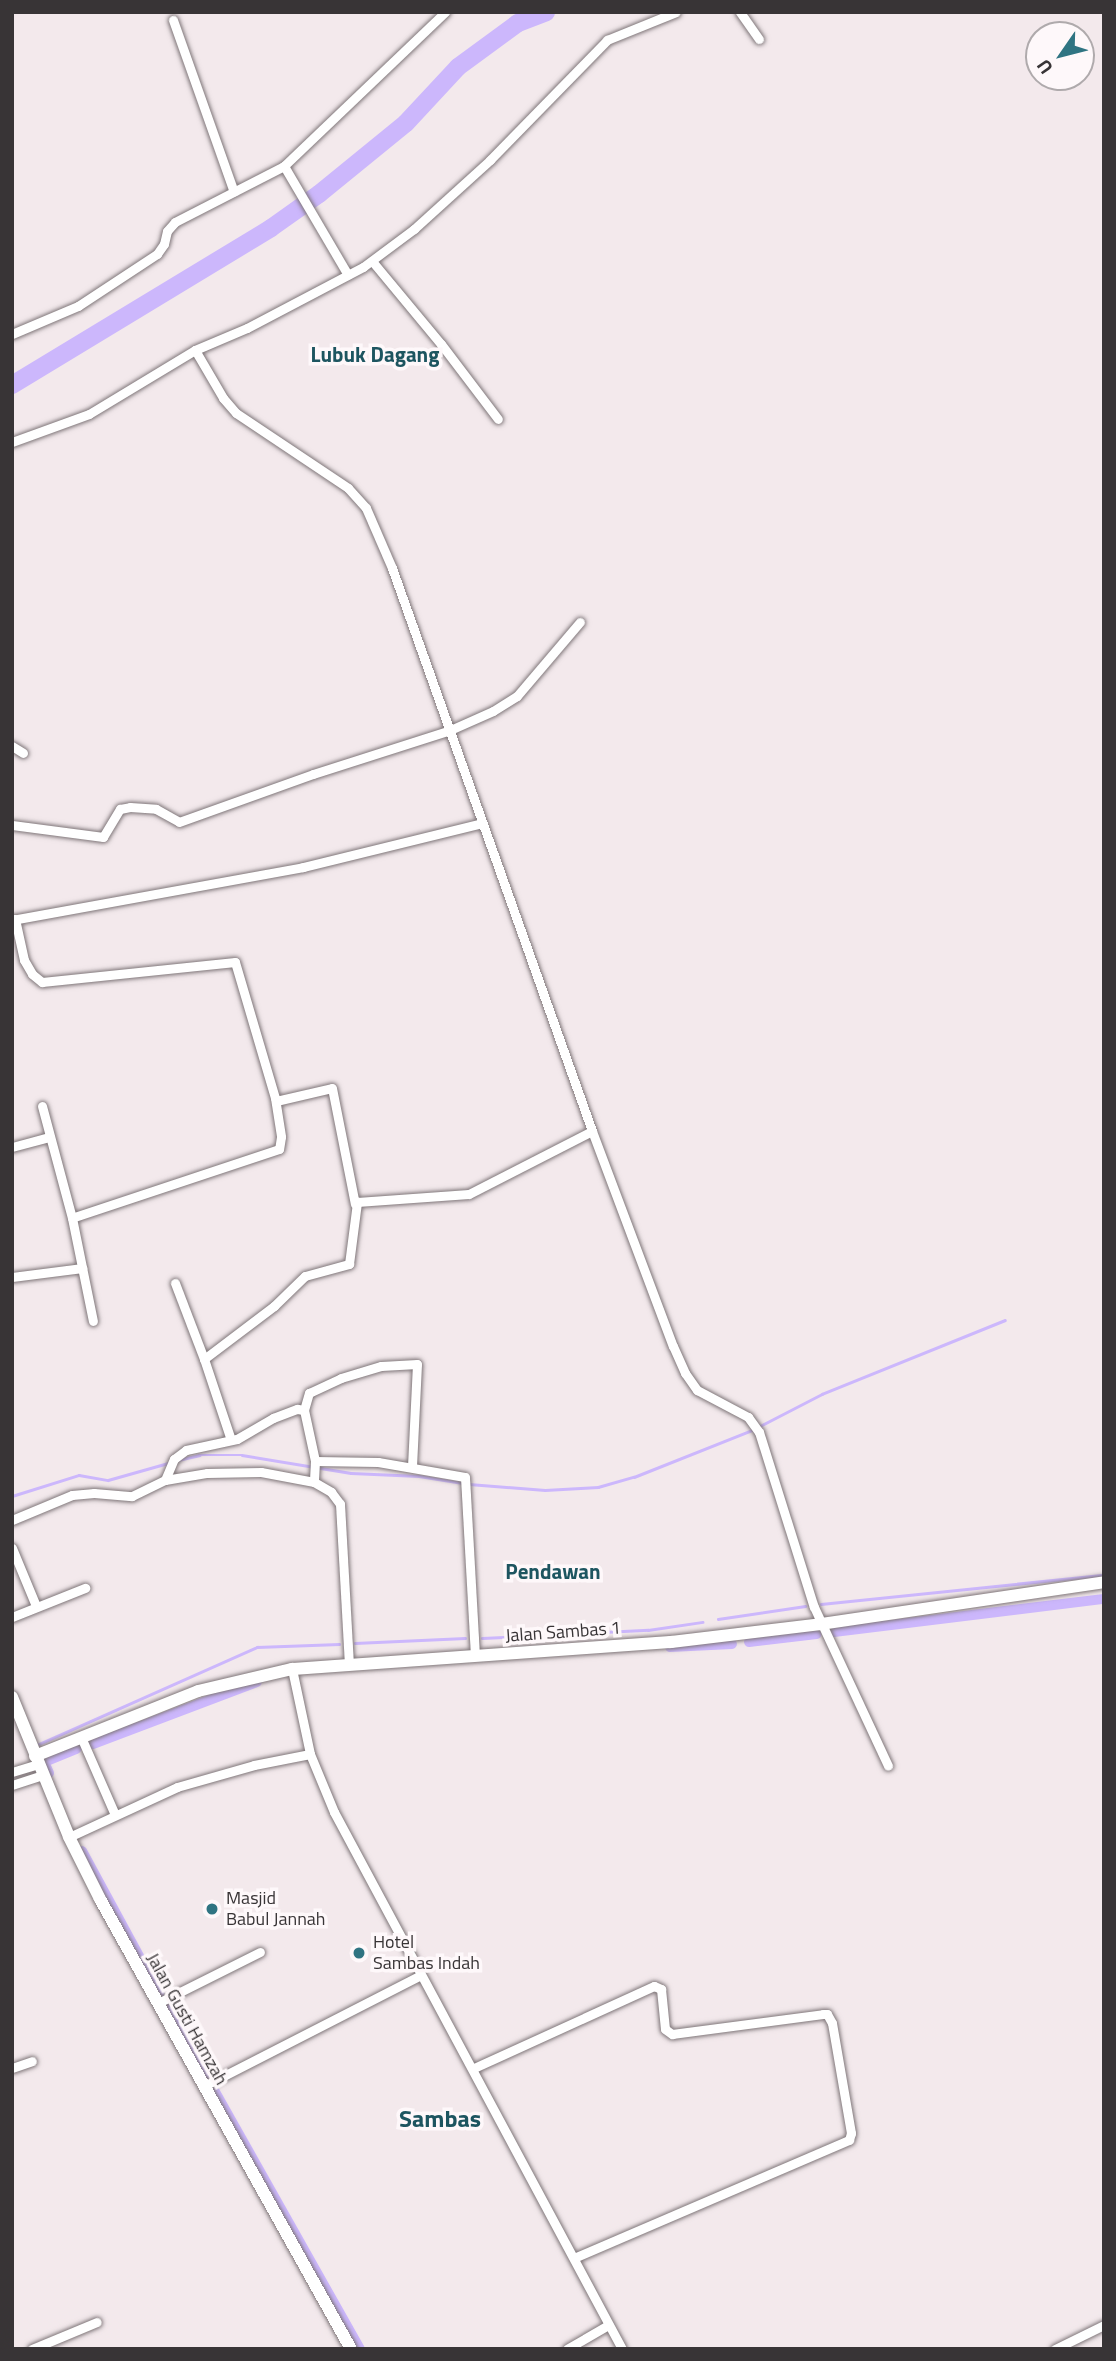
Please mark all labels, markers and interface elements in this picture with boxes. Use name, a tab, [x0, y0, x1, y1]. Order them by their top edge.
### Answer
north arrow	[1025, 21, 1095, 91]
text: U	[1029, 54, 1059, 81]
district label: Lubuk Dagang	[311, 341, 439, 367]
district label: Pendawan	[505, 1558, 601, 1584]
street label: Jalan Sambas 1	[505, 1617, 621, 1647]
place label: Masjid Babul Jannah	[226, 1888, 325, 1930]
marker: Masjid Babul Jannah	[204, 1901, 220, 1917]
place label: Hotel Sambas Indah	[373, 1932, 480, 1974]
marker: Hotel Sambas Indah	[351, 1945, 367, 1961]
street label: Jalan Gusti Hamzah	[142, 1949, 232, 2089]
district label: Sambas	[399, 2105, 481, 2133]

